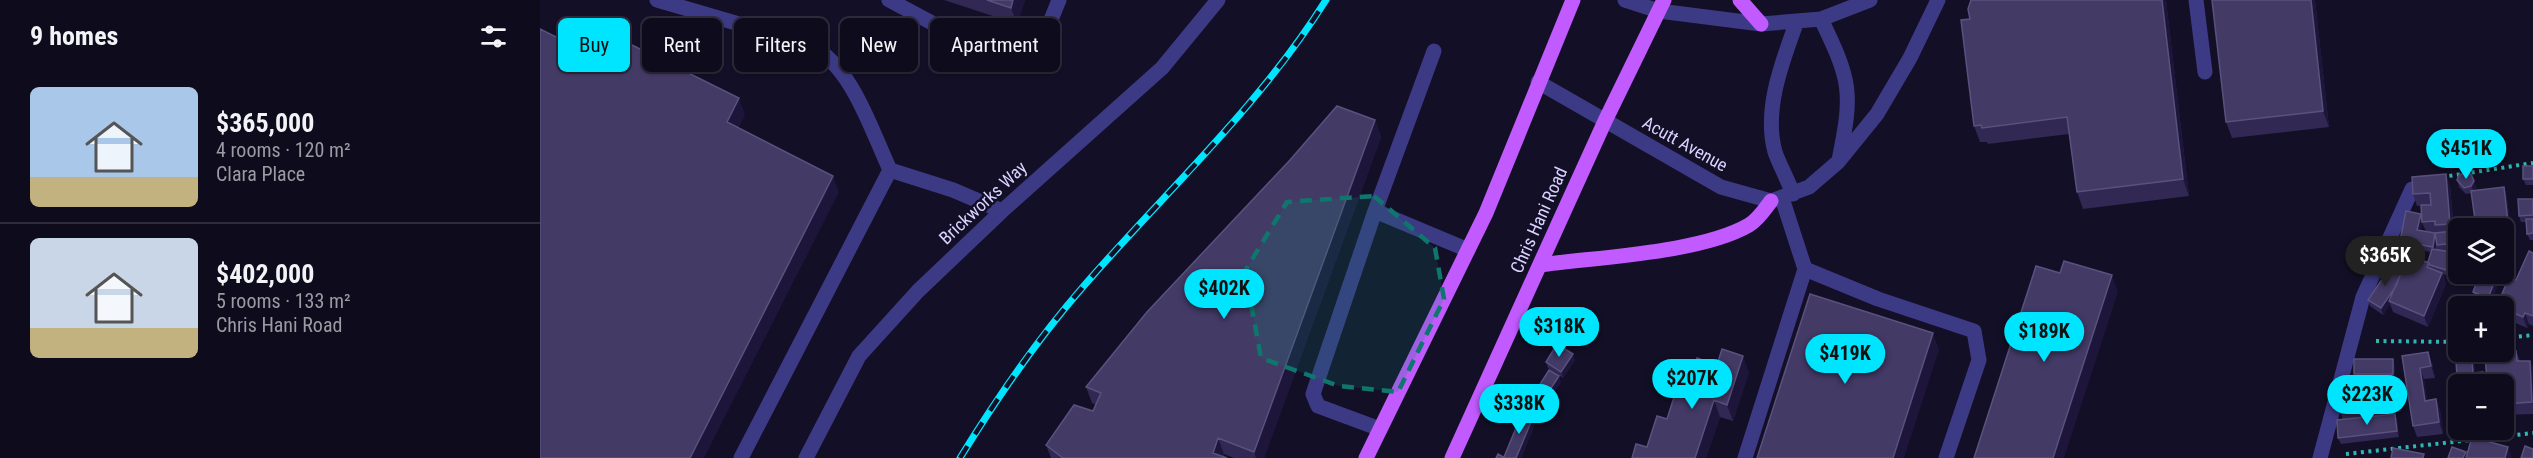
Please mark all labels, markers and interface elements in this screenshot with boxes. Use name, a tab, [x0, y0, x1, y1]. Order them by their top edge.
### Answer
chip: Buy	[558, 18, 630, 72]
chip: Rent	[642, 18, 722, 72]
chip: Filters	[734, 18, 828, 72]
chip: New	[840, 18, 918, 72]
chip: Apartment	[930, 18, 1060, 72]
icon: filters	[477, 20, 510, 53]
text: 9 homes	[30, 21, 118, 51]
text: $365,000	[216, 108, 314, 138]
icon: home	[78, 111, 150, 183]
street label: Acutt Avenue	[1639, 112, 1731, 176]
pin: $451K	[2424, 129, 2508, 180]
text: $451K	[2440, 136, 2492, 160]
text: 4 rooms · 120 m²	[216, 138, 351, 162]
street label: Brickworks Way	[935, 156, 1031, 248]
text: Clara Place	[216, 162, 305, 186]
street label: Chris Hani Road	[1506, 164, 1571, 276]
map controls	[2448, 218, 2514, 440]
button: layers	[2448, 218, 2514, 284]
pin: $365K	[2343, 236, 2427, 287]
text: $365K	[2359, 243, 2411, 267]
text: $402,000	[216, 259, 314, 289]
icon: home	[78, 262, 150, 334]
pin: $402K	[1182, 269, 1266, 320]
text: $402K	[1198, 276, 1250, 300]
text: 5 rooms · 133 m²	[216, 289, 351, 313]
button: +	[2448, 296, 2514, 362]
pin: $318K	[1517, 307, 1601, 358]
pin: $189K	[2002, 312, 2086, 363]
text: Chris Hani Road	[216, 313, 342, 337]
text: $318K	[1533, 314, 1585, 338]
text: $189K	[2018, 319, 2070, 343]
pin: $419K	[1803, 334, 1887, 385]
text: $419K	[1819, 341, 1871, 365]
pin: $207K	[1650, 359, 1734, 410]
text: $207K	[1666, 366, 1718, 390]
button: −	[2448, 374, 2514, 440]
pin: $223K	[2325, 375, 2409, 426]
text: $223K	[2341, 382, 2393, 406]
pin: $338K	[1477, 384, 1561, 435]
text: $338K	[1493, 391, 1545, 415]

